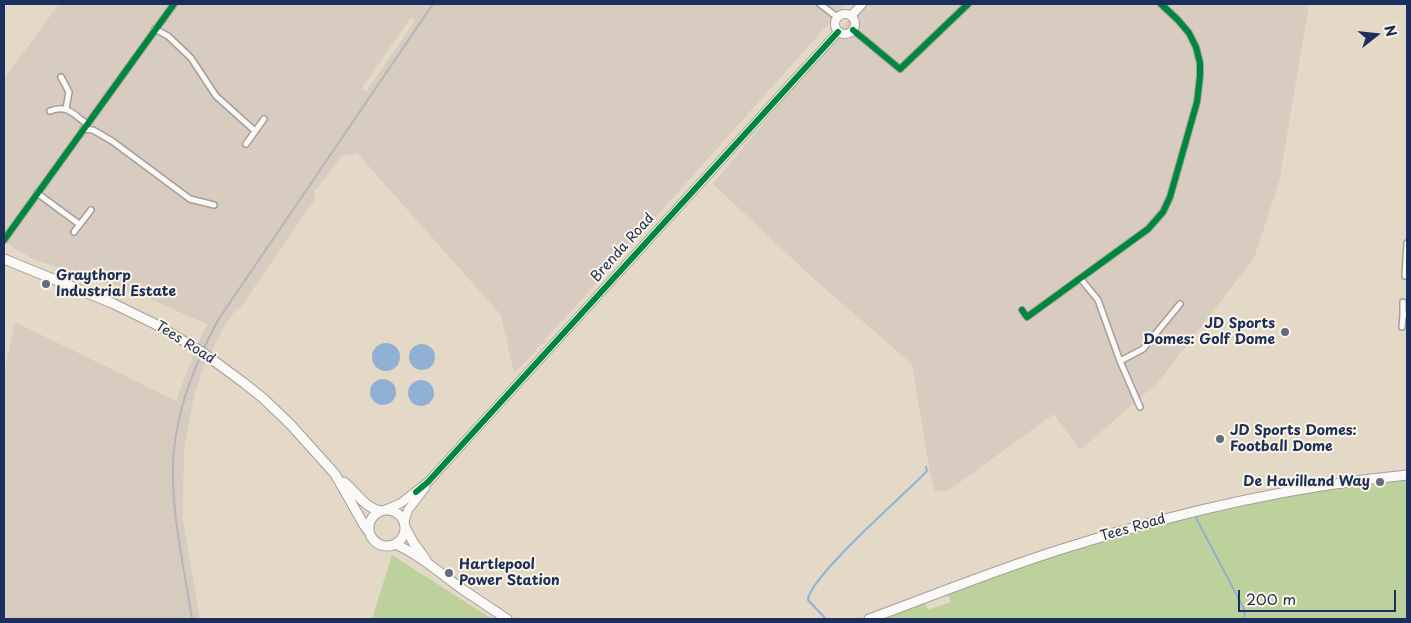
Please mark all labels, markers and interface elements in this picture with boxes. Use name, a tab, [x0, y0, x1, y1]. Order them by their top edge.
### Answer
north arrow	[1351, 10, 1401, 60]
text: N	[1379, 23, 1403, 39]
street label: Brenda Road	[588, 210, 658, 286]
place label: Graythorp Industrial Estate	[56, 268, 176, 300]
marker: Graythorp Industrial Estate	[40, 278, 52, 290]
place label: JD Sports Domes: Golf Dome	[1143, 316, 1275, 348]
street label: Tees Road	[152, 318, 218, 368]
marker: JD Sports Domes: Golf Dome	[1279, 326, 1291, 338]
place label: JD Sports Domes: Football Dome	[1230, 423, 1357, 456]
marker: JD Sports Domes: Football Dome	[1214, 433, 1226, 445]
place label: De Havilland Way	[1243, 474, 1370, 490]
marker: De Havilland Way	[1374, 476, 1386, 488]
street label: Tees Road	[1098, 511, 1168, 545]
place label: Hartlepool Power Station	[459, 557, 560, 590]
marker: Hartlepool Power Station	[443, 567, 455, 579]
scale bar	[1241, 580, 1398, 612]
text: 200 m	[1246, 587, 1296, 610]

